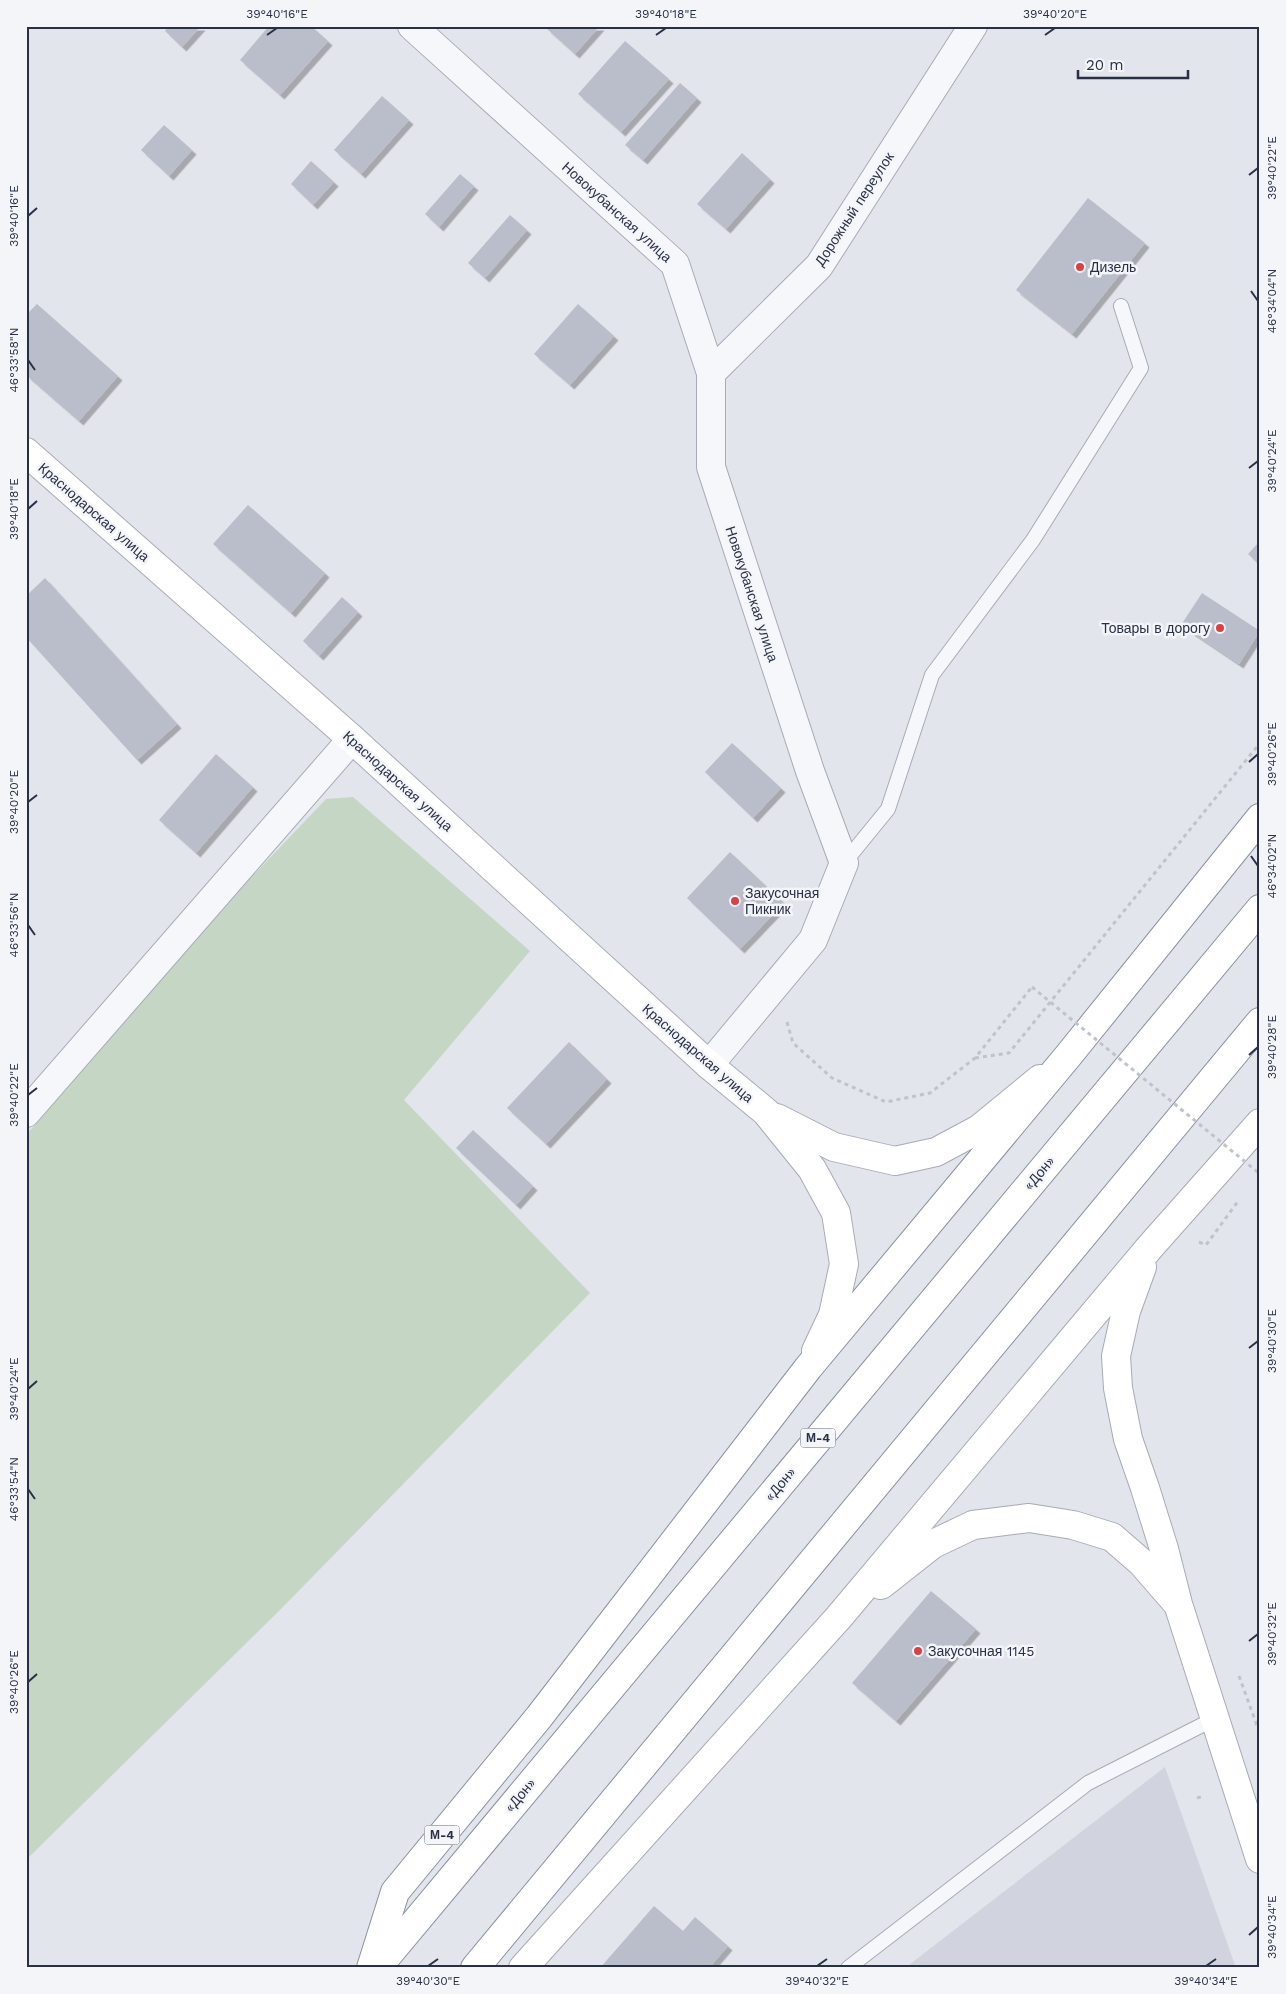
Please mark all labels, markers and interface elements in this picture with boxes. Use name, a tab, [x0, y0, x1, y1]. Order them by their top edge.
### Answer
text: 39°40'16"E	[246, 7, 308, 21]
text: 39°40'18"E	[635, 7, 697, 21]
text: 39°40'20"E	[1023, 7, 1087, 21]
scale bar	[1078, 48, 1188, 80]
text: 20 m	[1086, 56, 1124, 74]
text: 39°40'22"E	[1265, 136, 1279, 200]
street label: Дорожный переулок	[811, 148, 897, 269]
street label: Новокубанская улица	[559, 159, 675, 265]
text: 39°40'16"E	[7, 185, 21, 247]
place label: Дизель	[1090, 259, 1136, 275]
marker: Дизель	[1074, 261, 1086, 273]
text: 46°34'04"N	[1265, 269, 1279, 333]
text: 46°33'58"N	[7, 328, 21, 392]
text: 39°40'24"E	[1265, 429, 1279, 493]
street label: Краснодарская улица	[35, 459, 153, 565]
text: 39°40'18"E	[7, 478, 21, 540]
street label: Новокубанская улица	[722, 524, 782, 664]
place label: Товары в дорогу	[1101, 620, 1210, 636]
marker: Товары в дорогу	[1214, 622, 1226, 634]
text: 39°40'26"E	[1265, 722, 1279, 786]
street label: Краснодарская улица	[340, 728, 456, 835]
text: 39°40'20"E	[7, 770, 21, 834]
text: 46°34'02"N	[1265, 834, 1279, 898]
place label: Закусочная Пикник	[745, 885, 819, 917]
text: 46°33'56"N	[7, 893, 21, 957]
marker: Закусочная Пикник	[729, 895, 741, 907]
street label: Краснодарская улица	[639, 1000, 757, 1106]
text: 39°40'28"E	[1265, 1015, 1279, 1079]
text: 39°40'22"E	[7, 1063, 21, 1127]
street label: «Дон»	[1020, 1153, 1058, 1193]
text: 39°40'30"E	[1265, 1309, 1279, 1373]
text: 39°40'24"E	[7, 1357, 21, 1421]
road number: М-4	[800, 1429, 836, 1448]
text: 46°33'54"N	[7, 1457, 21, 1521]
street label: «Дон»	[761, 1464, 799, 1504]
text: 39°40'32"E	[1265, 1602, 1279, 1666]
place label: Закусочная 1145	[928, 1643, 1035, 1659]
marker: Закусочная 1145	[912, 1645, 924, 1657]
text: 39°40'26"E	[7, 1650, 21, 1714]
street label: «Дон»	[501, 1775, 539, 1815]
road number: М-4	[424, 1826, 460, 1844]
text: 39°40'34"E	[1265, 1895, 1279, 1959]
text: 39°40'30"E	[396, 1974, 460, 1988]
text: 39°40'32"E	[785, 1974, 849, 1988]
text: 39°40'34"E	[1174, 1974, 1238, 1988]

